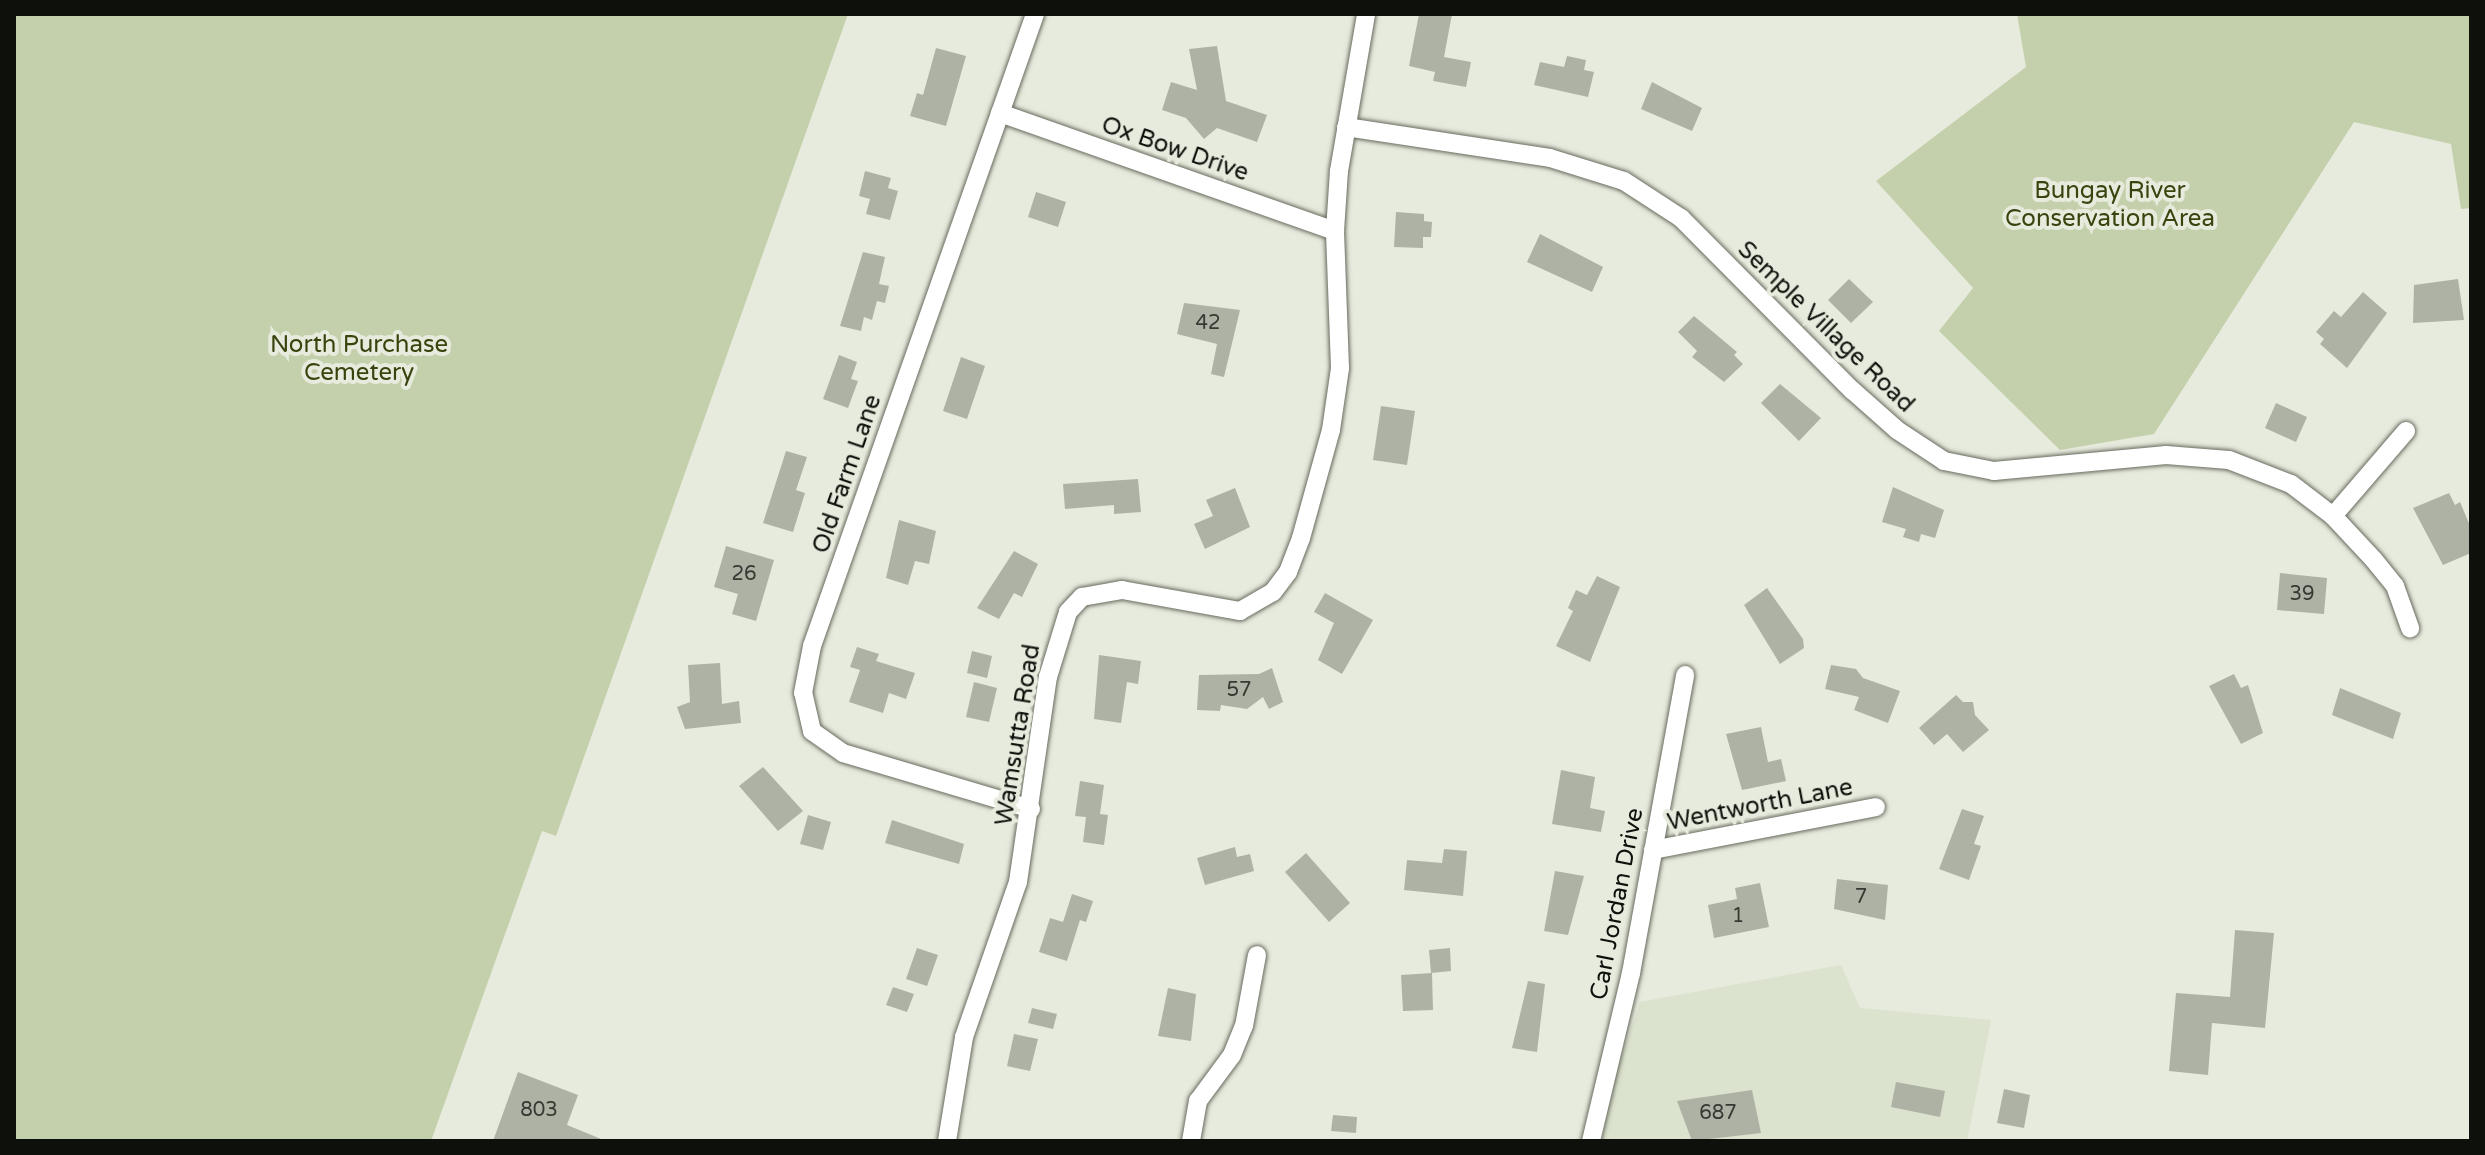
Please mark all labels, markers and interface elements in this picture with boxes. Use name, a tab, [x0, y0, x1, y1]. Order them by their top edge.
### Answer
street label: Ox Bow Drive	[1098, 110, 1252, 188]
park label: Bungay River Conservation Area	[2005, 177, 2215, 233]
street label: Semple Village Road	[1732, 235, 1920, 419]
house number: 42	[1195, 311, 1221, 335]
park label: North Purchase Cemetery	[270, 331, 448, 387]
street label: Old Farm Lane	[806, 391, 888, 557]
house number: 26	[731, 562, 757, 586]
house number: 39	[2289, 582, 2315, 606]
street label: Wamsutta Road	[989, 642, 1047, 828]
house number: 57	[1226, 678, 1252, 702]
street label: Wentworth Lane	[1665, 773, 1855, 837]
street label: Carl Jordan Drive	[1584, 806, 1650, 1002]
house number: 7	[1855, 885, 1867, 909]
house number: 1	[1732, 904, 1744, 928]
house number: 803	[520, 1098, 558, 1122]
house number: 687	[1699, 1101, 1737, 1125]

